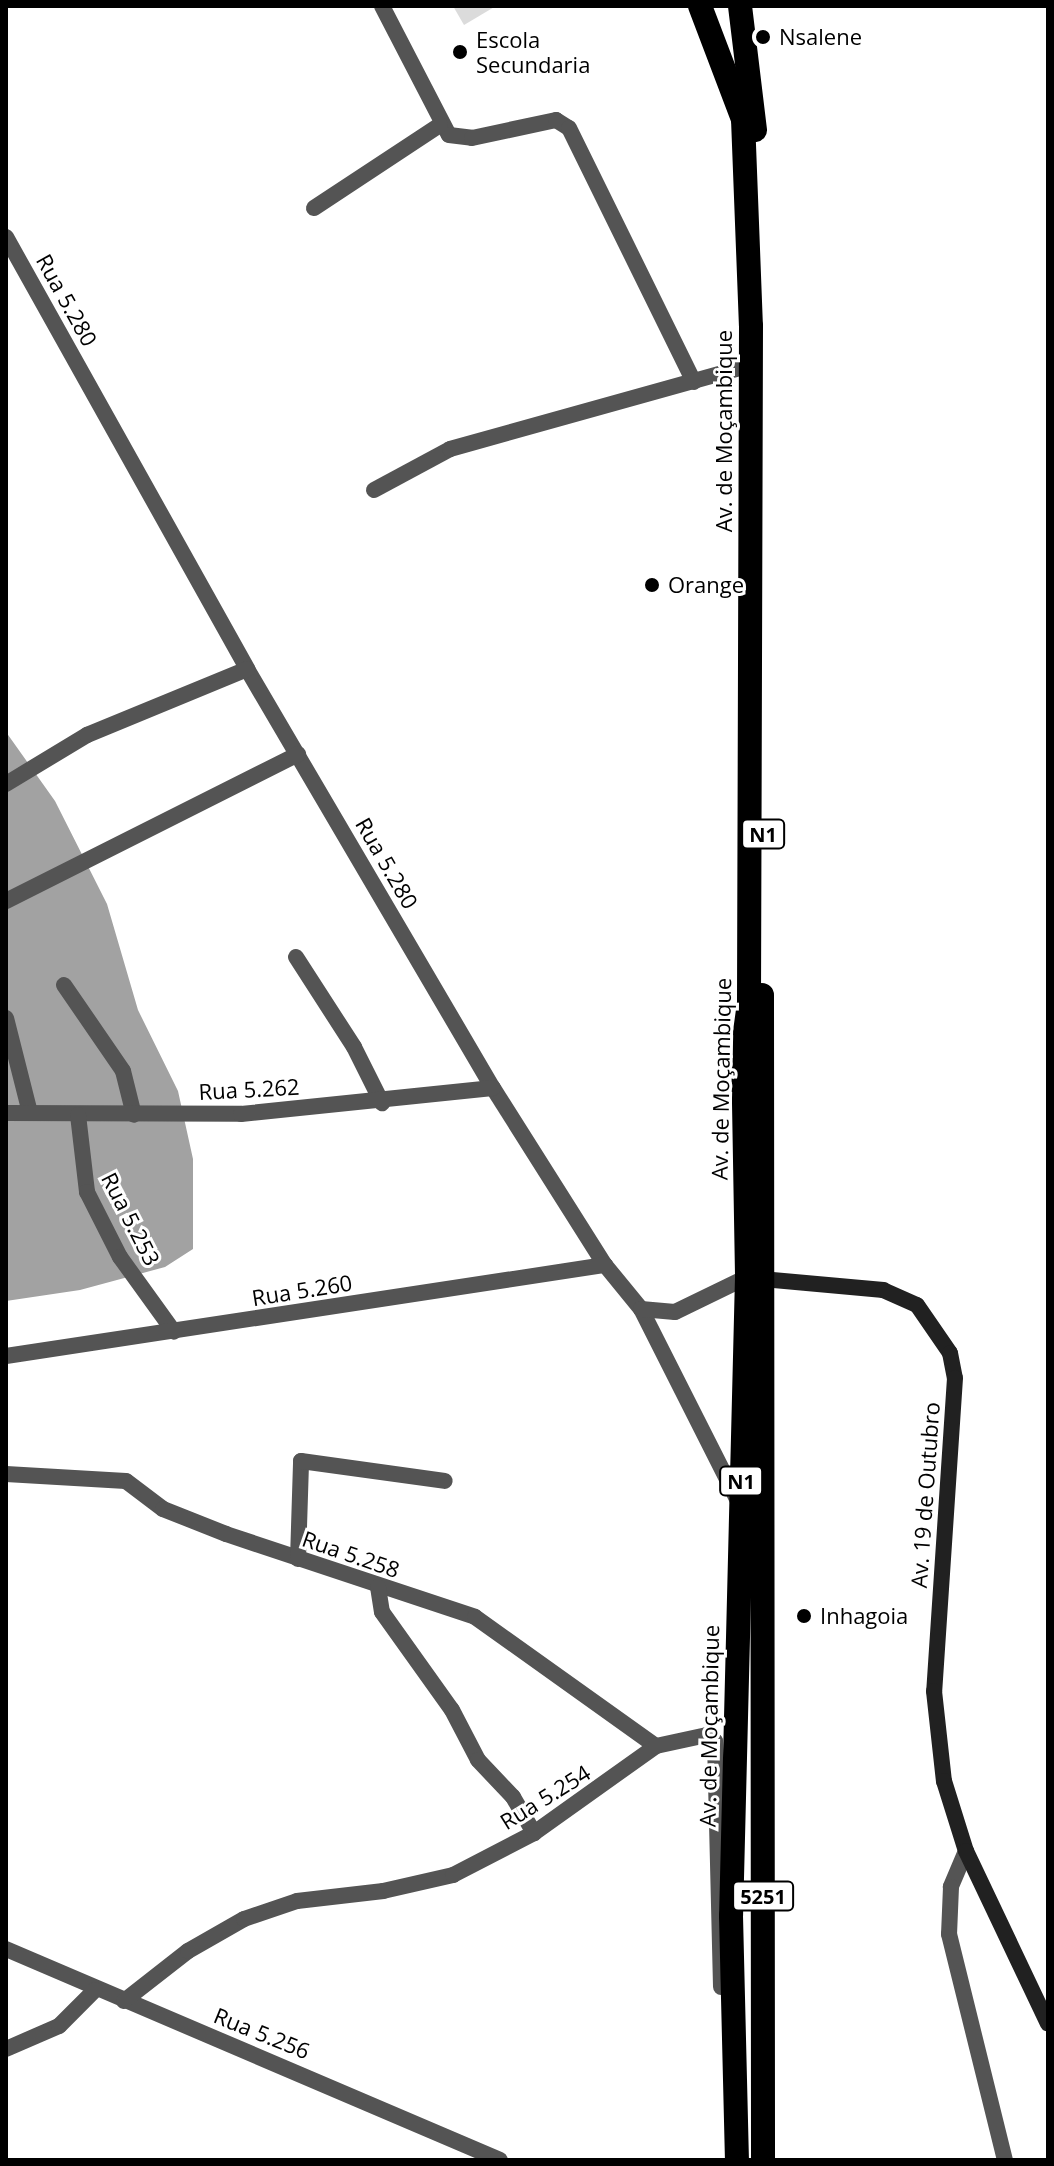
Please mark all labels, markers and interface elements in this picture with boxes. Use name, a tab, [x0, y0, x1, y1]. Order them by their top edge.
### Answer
place label: Nsalene	[779, 24, 862, 50]
place label: Escola Secundaria	[476, 26, 590, 78]
marker: Nsalene	[754, 28, 772, 46]
marker: Escola Secundaria	[451, 43, 469, 61]
street label: Rua 5.280	[31, 249, 103, 351]
street label: Av. de Moçambique	[711, 330, 737, 532]
place label: Orange	[668, 572, 744, 598]
marker: Orange	[643, 576, 661, 594]
street label: Rua 5.280	[350, 813, 424, 913]
road number: N1	[741, 818, 785, 850]
street label: Av. de Moçambique	[706, 978, 736, 1180]
street label: Rua 5.262	[198, 1073, 300, 1105]
street label: Rua 5.253	[96, 1168, 166, 1270]
street label: Rua 5.260	[250, 1269, 354, 1311]
street label: Av. 19 de Outubro	[905, 1401, 945, 1589]
road number: N1	[719, 1465, 763, 1497]
street label: Rua 5.258	[299, 1525, 403, 1583]
place label: Inhagoia	[820, 1603, 908, 1629]
marker: Inhagoia	[795, 1607, 813, 1625]
street label: Av. de Moçambique	[694, 1625, 724, 1827]
street label: Rua 5.254	[495, 1759, 595, 1835]
road number: 5251	[731, 1880, 795, 1912]
street label: Rua 5.256	[210, 2002, 314, 2064]

